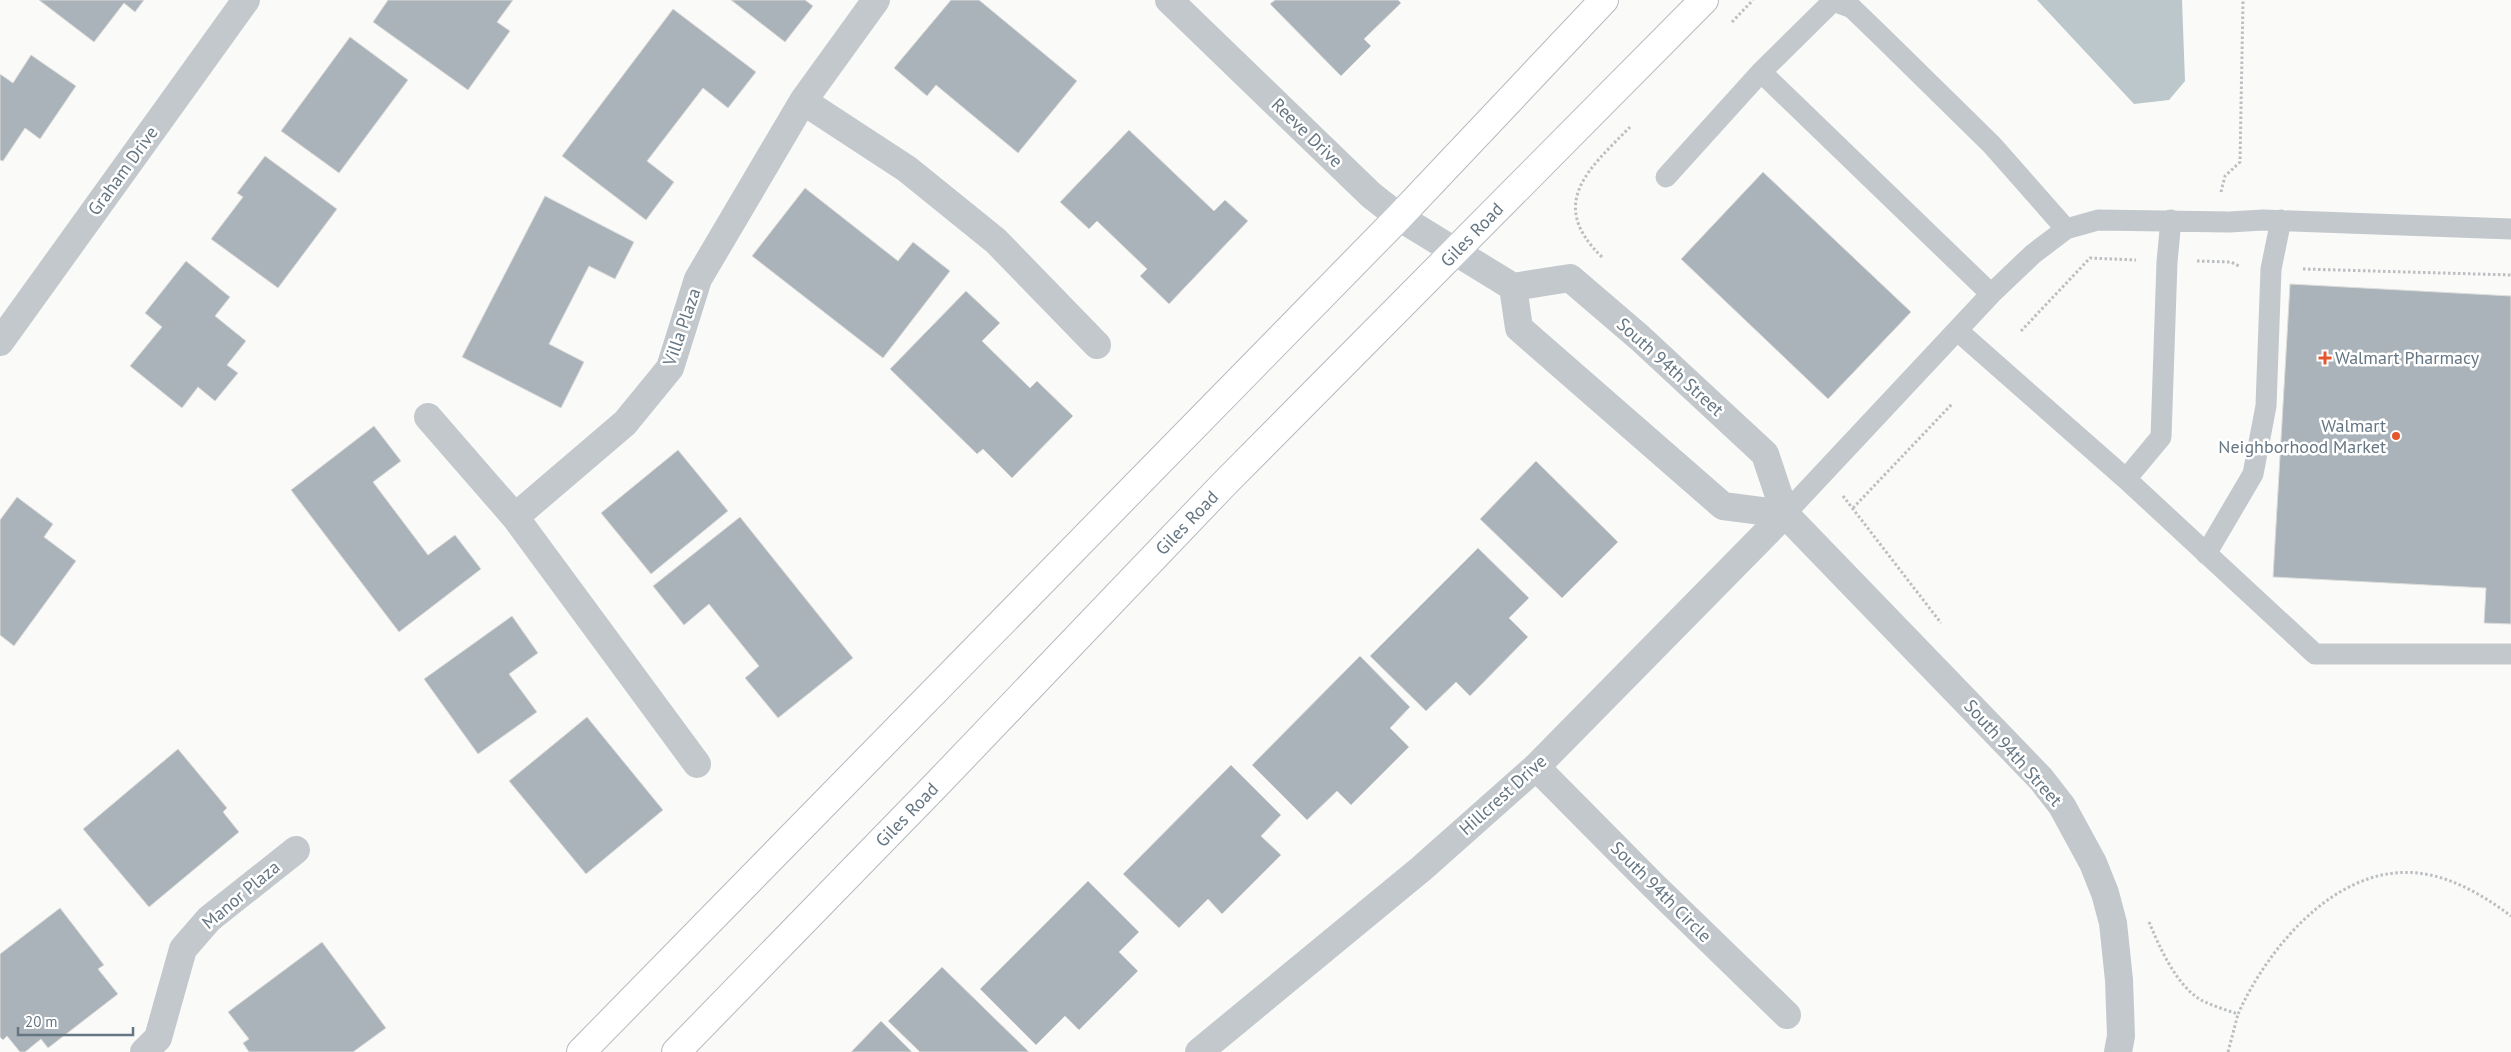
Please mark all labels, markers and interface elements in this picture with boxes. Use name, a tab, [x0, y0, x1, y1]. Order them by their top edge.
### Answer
street label: Reeve Drive	[1267, 93, 1348, 172]
street label: Graham Drive	[83, 122, 163, 220]
street label: Giles Road	[1435, 198, 1508, 272]
street label: Villa Plaza	[657, 285, 706, 370]
street label: South 94th Street	[1612, 313, 1729, 421]
place label: Walmart Pharmacy	[2335, 346, 2480, 369]
marker: Walmart Pharmacy	[2319, 352, 2331, 364]
place label: Walmart Neighborhood Market	[2218, 414, 2386, 458]
marker: Walmart Neighborhood Market	[2390, 430, 2402, 442]
street label: Giles Road	[1150, 486, 1223, 560]
street label: South 94th Street	[1959, 694, 2067, 811]
street label: Hillcrest Drive	[1454, 749, 1551, 840]
street label: Giles Road	[870, 778, 943, 852]
street label: South 94th Circle	[1606, 836, 1717, 947]
street label: Manor Plaza	[197, 855, 284, 934]
scale bar	[18, 1004, 132, 1036]
text: 20 m	[25, 1012, 58, 1031]

